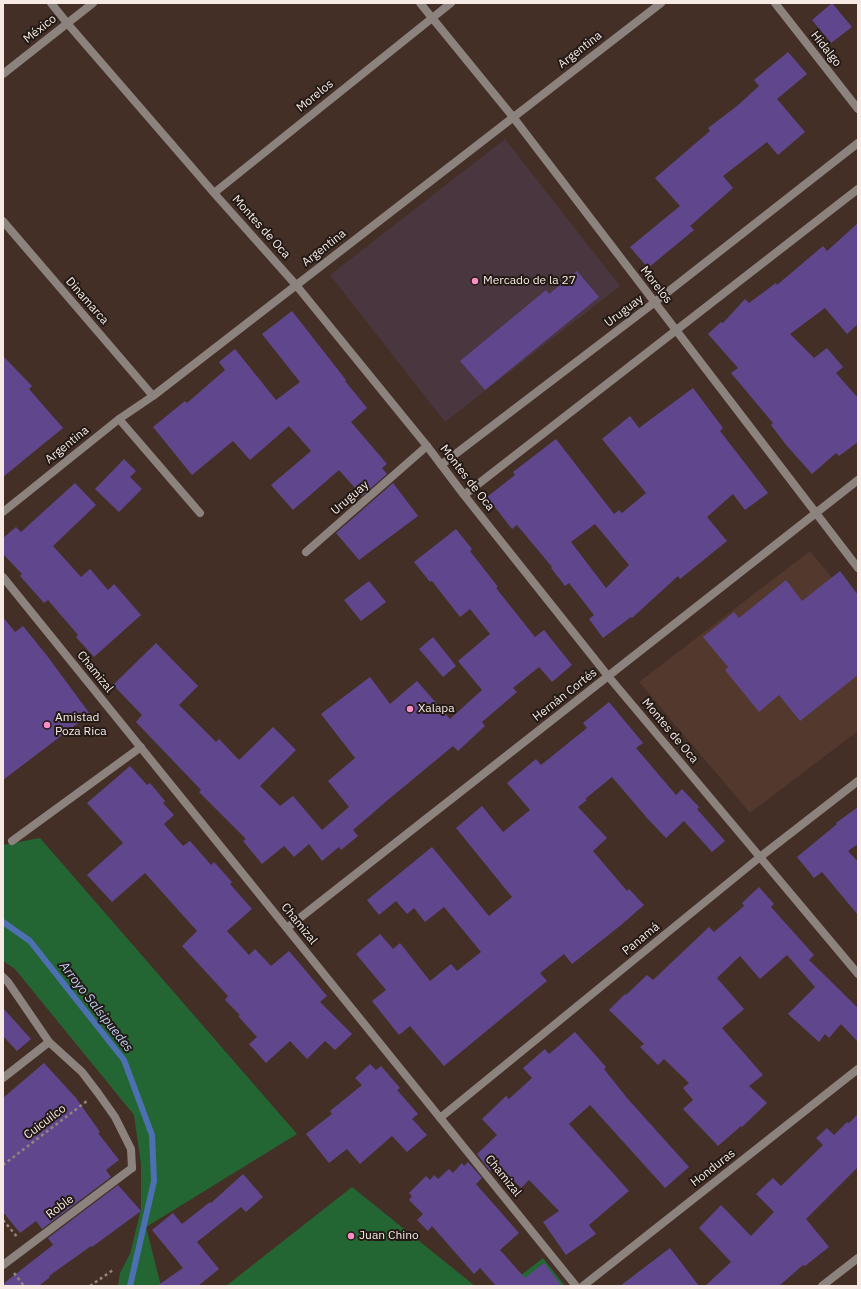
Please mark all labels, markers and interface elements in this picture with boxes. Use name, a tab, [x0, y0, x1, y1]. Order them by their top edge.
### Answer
street label: México	[21, 12, 59, 46]
street label: Argentina	[555, 28, 605, 72]
street label: Hidalgo	[808, 28, 844, 70]
street label: Morelos	[294, 77, 336, 115]
street label: Montes de Oca	[229, 192, 293, 262]
street label: Argentina	[299, 226, 349, 270]
street label: Morelos	[637, 264, 675, 306]
street label: Dinamarca	[63, 274, 111, 328]
place label: Mercado de la 27	[483, 274, 576, 288]
marker: Mercado de la 27	[470, 276, 480, 286]
street label: Uruguay	[602, 292, 646, 330]
street label: Argentina	[42, 423, 92, 467]
street label: Montes de Oca	[437, 442, 497, 514]
street label: Uruguay	[328, 478, 372, 518]
street label: Chamizal	[74, 648, 116, 696]
street label: Hernán Cortés	[530, 665, 600, 725]
street label: Montes de Oca	[639, 696, 701, 766]
place label: Xalapa	[418, 702, 455, 716]
marker: Xalapa	[405, 704, 415, 714]
place label: Amistad Poza Rica	[55, 711, 107, 739]
marker: Amistad Poza Rica	[42, 720, 52, 730]
street label: Chamizal	[278, 900, 320, 948]
street label: Panamá	[620, 920, 662, 958]
water label: Arroyo Salsipuedes	[56, 959, 136, 1055]
street label: Cuicuilco	[21, 1101, 69, 1143]
street label: Honduras	[688, 1146, 738, 1190]
street label: Chamizal	[482, 1152, 524, 1200]
street label: Roble	[43, 1192, 77, 1222]
place label: Juan Chino	[359, 1229, 419, 1243]
marker: Juan Chino	[346, 1231, 356, 1241]

